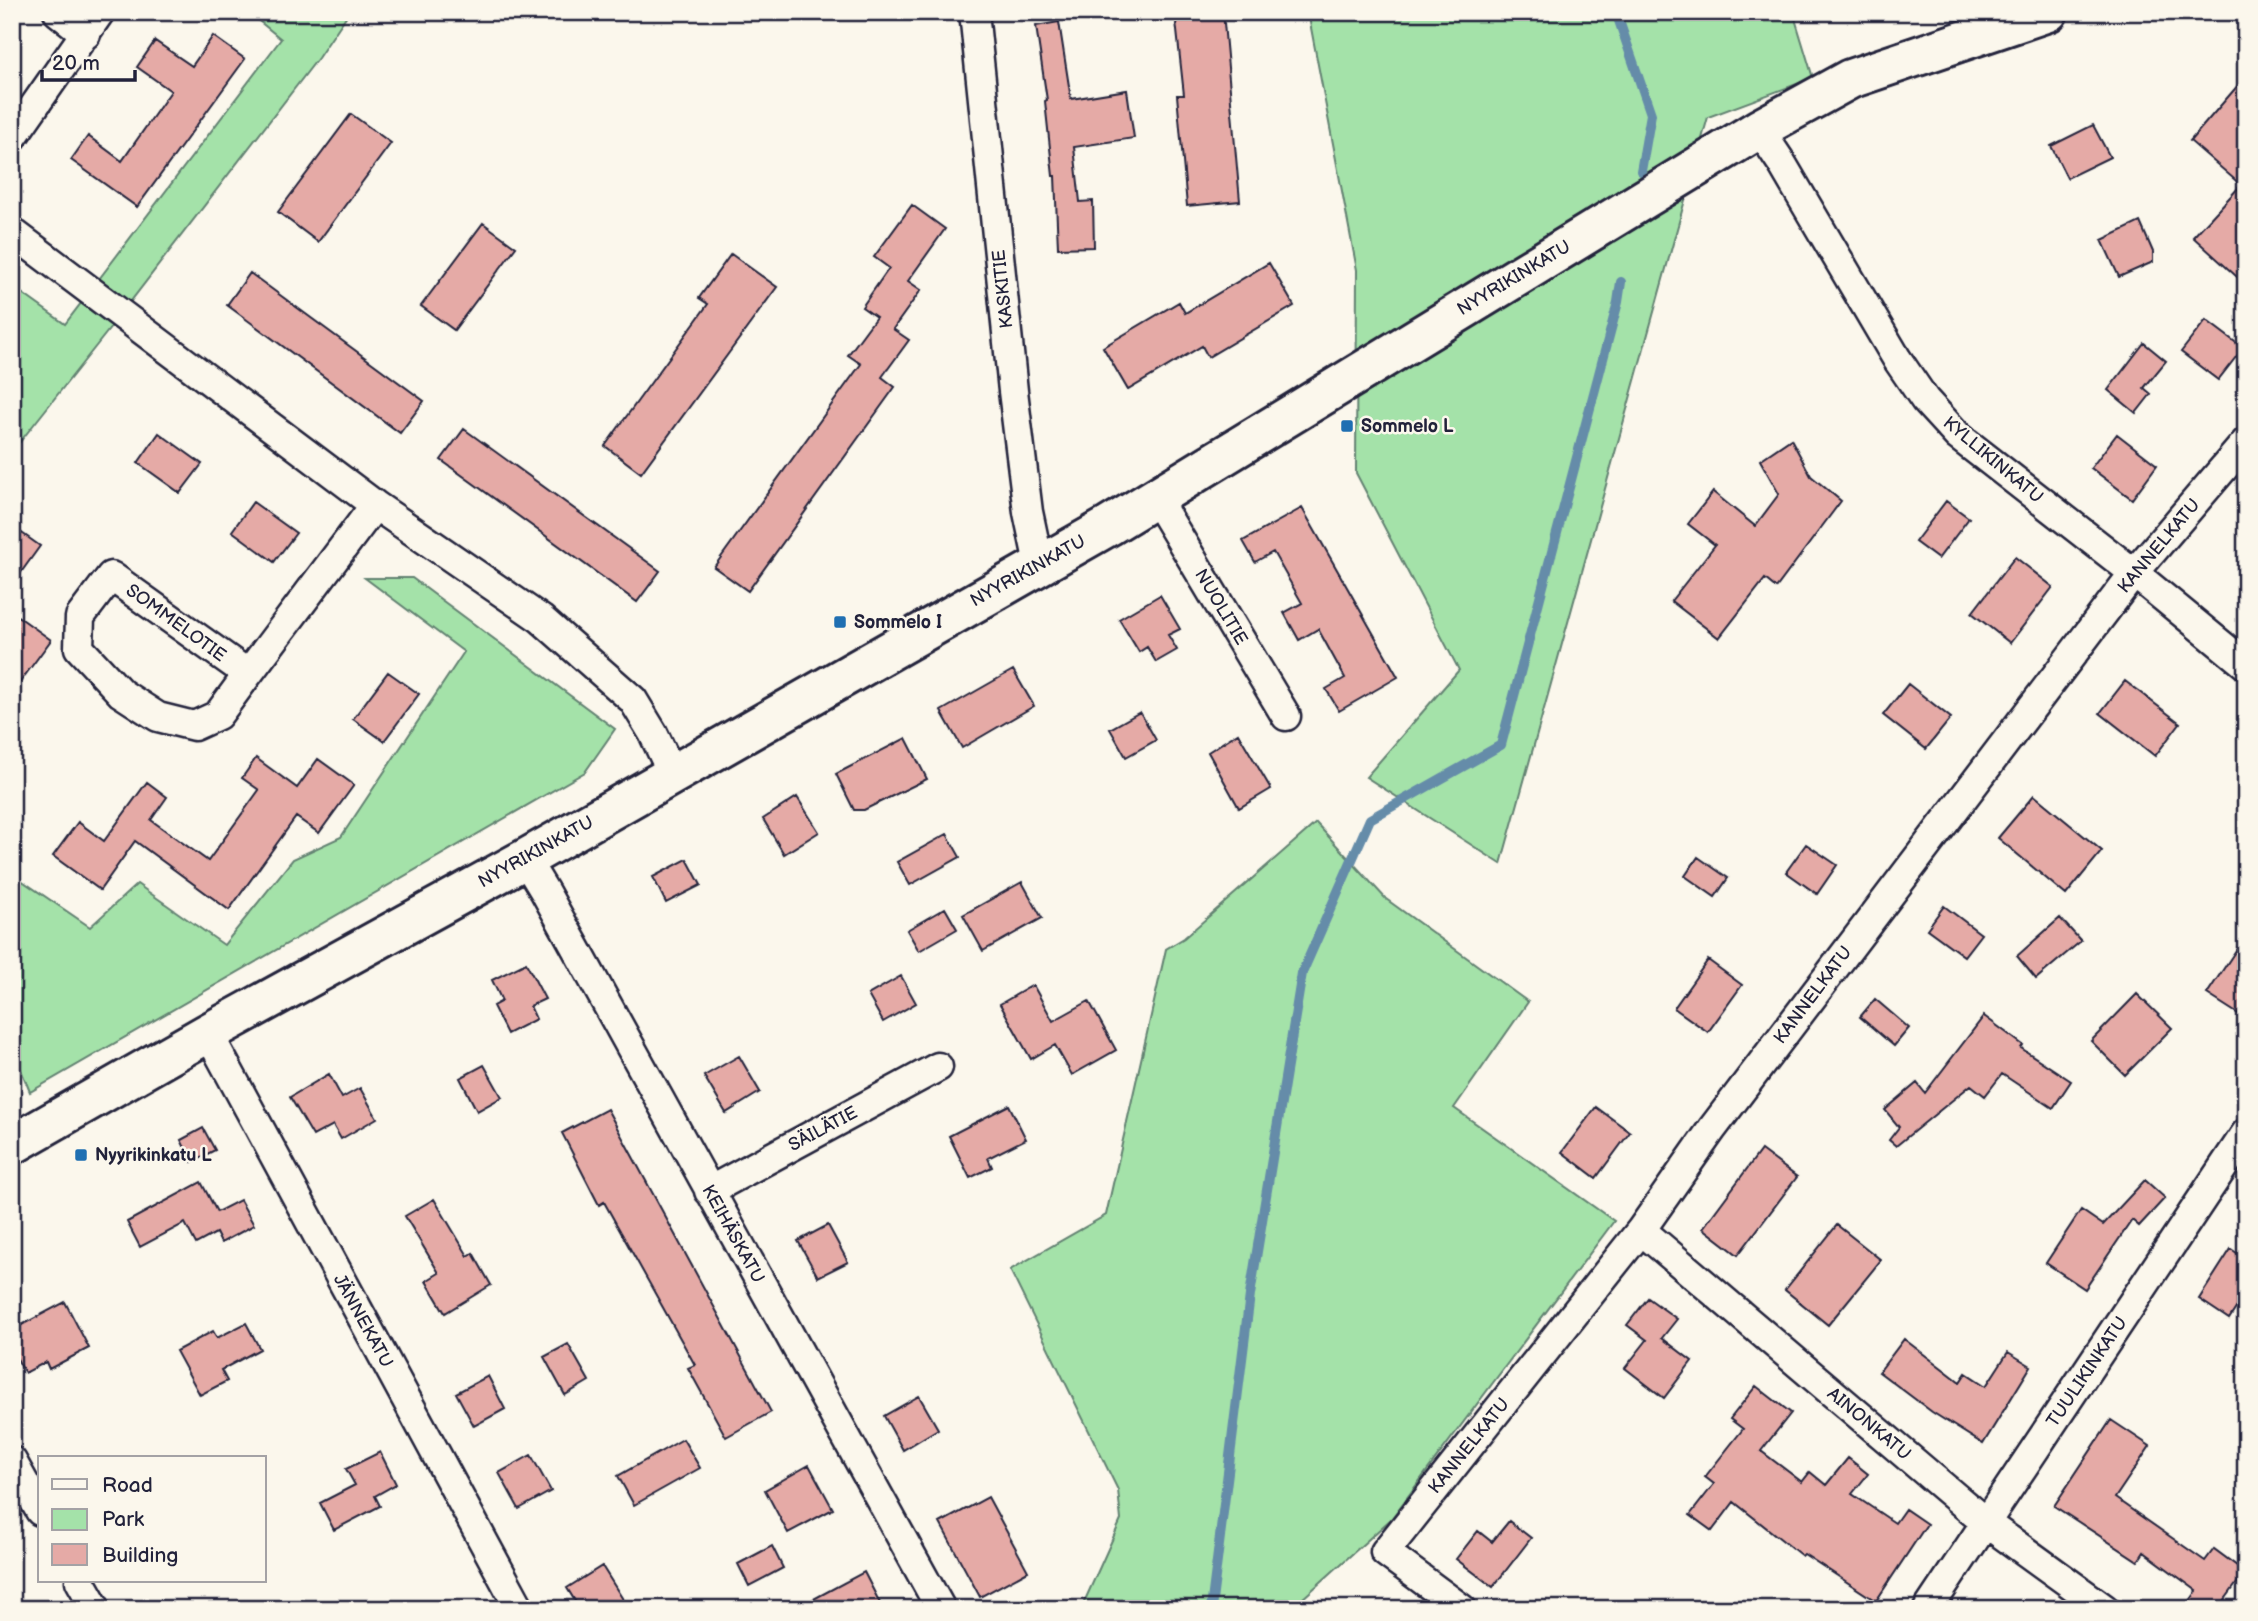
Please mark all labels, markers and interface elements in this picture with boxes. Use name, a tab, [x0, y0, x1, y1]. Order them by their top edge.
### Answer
scale bar	[42, 38, 135, 82]
text: 20 m	[52, 51, 100, 76]
street label: NYYRIKINKATU	[1454, 236, 1574, 320]
street label: KASKITIE	[988, 249, 1018, 329]
street label: KYLLIKINKATU	[1939, 412, 2047, 508]
place label: Sommelo L	[1361, 416, 1454, 437]
marker: Sommelo L	[1339, 418, 1355, 434]
street label: KANNELKATU	[2113, 495, 2205, 597]
street label: NYYRIKINKATU	[967, 531, 1089, 611]
street label: NUOLITIE	[1190, 565, 1252, 649]
street label: SOMMELOTIE	[122, 580, 230, 666]
place label: Sommelo I	[854, 612, 942, 633]
marker: Sommelo I	[832, 614, 848, 630]
street label: NYYRIKINKATU	[475, 812, 597, 892]
street label: KANNELKATU	[1770, 942, 1856, 1048]
street label: SÄILÄTIE	[784, 1101, 861, 1156]
place label: Nyyrikinkatu L	[95, 1145, 212, 1166]
marker: Nyyrikinkatu L	[73, 1147, 89, 1163]
street label: KEIHÄSKATU	[697, 1181, 769, 1287]
street label: JÄNNEKATU	[329, 1270, 398, 1371]
street label: TUULIKINKATU	[2042, 1313, 2132, 1431]
street label: AINONKATU	[1823, 1383, 1915, 1465]
street label: KANNELKATU	[1424, 1394, 1514, 1498]
legend	[38, 1456, 266, 1582]
text: Road	[102, 1473, 153, 1498]
text: Park	[102, 1507, 145, 1532]
text: Building	[102, 1543, 178, 1568]

